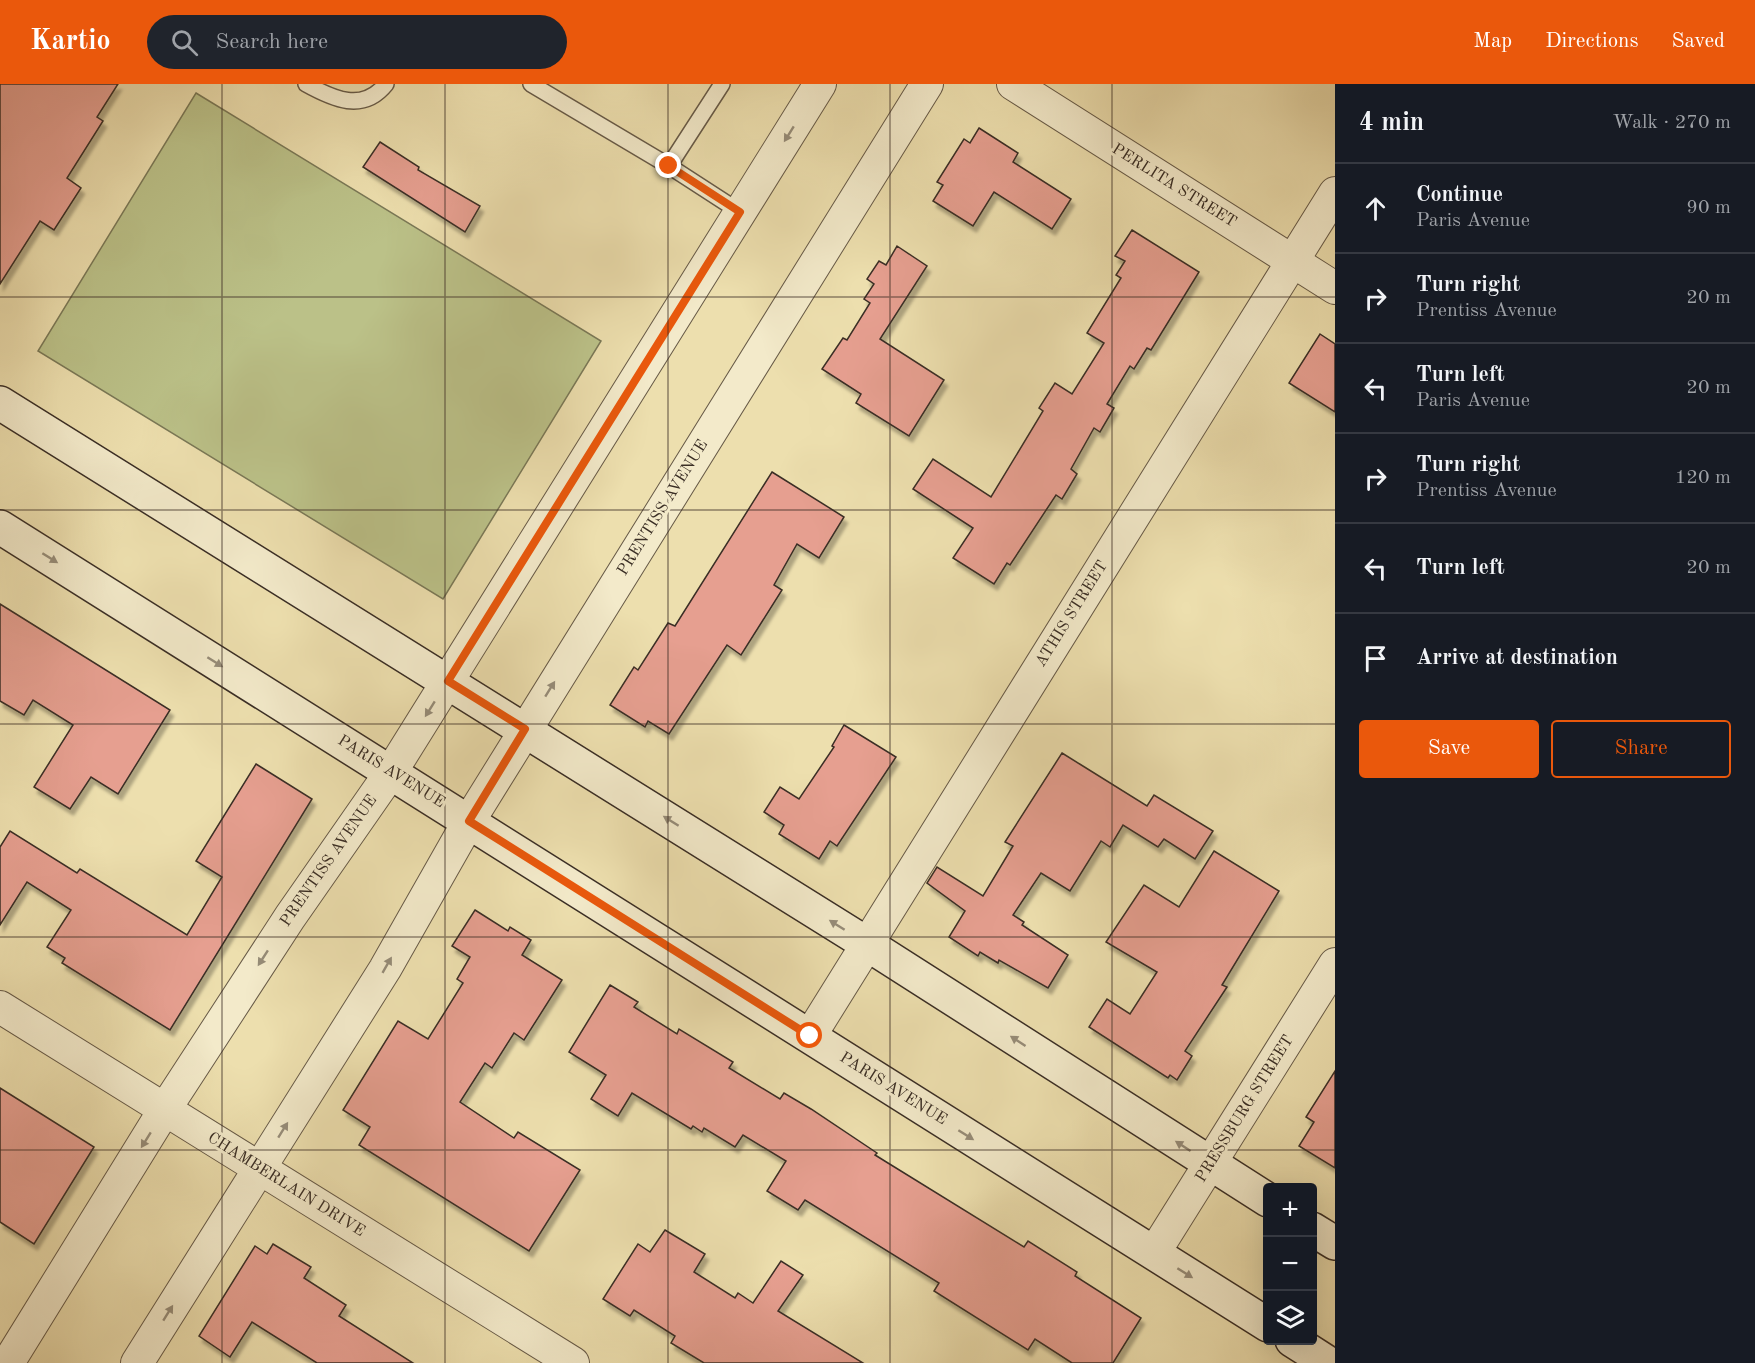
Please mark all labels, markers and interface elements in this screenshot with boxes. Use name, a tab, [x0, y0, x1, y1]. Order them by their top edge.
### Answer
search box	[147, 15, 567, 69]
icon: search	[168, 26, 201, 59]
text: Kartio	[30, 28, 111, 56]
text: Search here	[216, 31, 328, 53]
text: Map	[1473, 31, 1512, 52]
text: Directions	[1545, 31, 1639, 52]
text: Saved	[1672, 31, 1725, 52]
text: 4 min	[1359, 110, 1424, 136]
text: Walk · 270 m	[1612, 113, 1731, 133]
one-way arrow	[783, 126, 794, 142]
street label: PERLITA STREET	[1109, 141, 1239, 231]
route end	[655, 152, 681, 178]
text: Continue	[1416, 184, 1503, 206]
icon: ahead	[1359, 192, 1392, 225]
text: 90 m	[1686, 198, 1731, 218]
text: Paris Avenue	[1416, 211, 1530, 231]
text: Turn right	[1416, 274, 1520, 296]
icon: right	[1359, 282, 1392, 315]
text: 20 m	[1686, 288, 1731, 308]
text: Prentiss Avenue	[1416, 301, 1557, 321]
text: Turn left	[1416, 364, 1505, 386]
icon: left	[1359, 372, 1392, 405]
text: 20 m	[1686, 378, 1731, 398]
text: Paris Avenue	[1416, 391, 1530, 411]
street label: PRENTISS AVENUE	[615, 437, 711, 579]
text: Turn right	[1416, 454, 1520, 476]
icon: right	[1359, 462, 1392, 495]
text: 120 m	[1675, 468, 1731, 488]
text: Prentiss Avenue	[1416, 481, 1557, 501]
icon: left	[1359, 552, 1392, 585]
one-way arrow	[42, 553, 58, 564]
text: Turn left	[1416, 557, 1505, 579]
street label: ATHIS STREET	[1033, 558, 1111, 670]
text: 20 m	[1686, 558, 1731, 578]
icon: arrive	[1359, 642, 1392, 675]
text: Arrive at destination	[1416, 647, 1618, 669]
one-way arrow	[207, 656, 223, 667]
one-way arrow	[544, 681, 555, 697]
one-way arrow	[425, 701, 436, 717]
button: Save	[1359, 720, 1539, 778]
button: Share	[1551, 720, 1731, 778]
street label: PARIS AVENUE	[335, 733, 447, 811]
street label: PRENTISS AVENUE	[278, 792, 380, 930]
one-way arrow	[663, 815, 680, 826]
one-way arrow	[828, 919, 845, 930]
one-way arrow	[258, 950, 269, 966]
one-way arrow	[381, 957, 392, 973]
route start	[796, 1022, 822, 1048]
street label: PRESSBURG STREET	[1193, 1033, 1297, 1185]
one-way arrow	[1011, 1035, 1027, 1047]
street label: PARIS AVENUE	[837, 1050, 949, 1128]
one-way arrow	[277, 1122, 288, 1138]
one-way arrow	[958, 1129, 974, 1140]
street label: CHAMBERLAIN DRIVE	[205, 1130, 367, 1240]
one-way arrow	[140, 1131, 151, 1148]
one-way arrow	[1174, 1141, 1191, 1152]
map controls	[1263, 1183, 1317, 1345]
button: +	[1263, 1183, 1317, 1237]
button: −	[1263, 1237, 1317, 1291]
one-way arrow	[1176, 1267, 1193, 1278]
button: layers	[1263, 1291, 1317, 1345]
one-way arrow	[163, 1305, 174, 1321]

